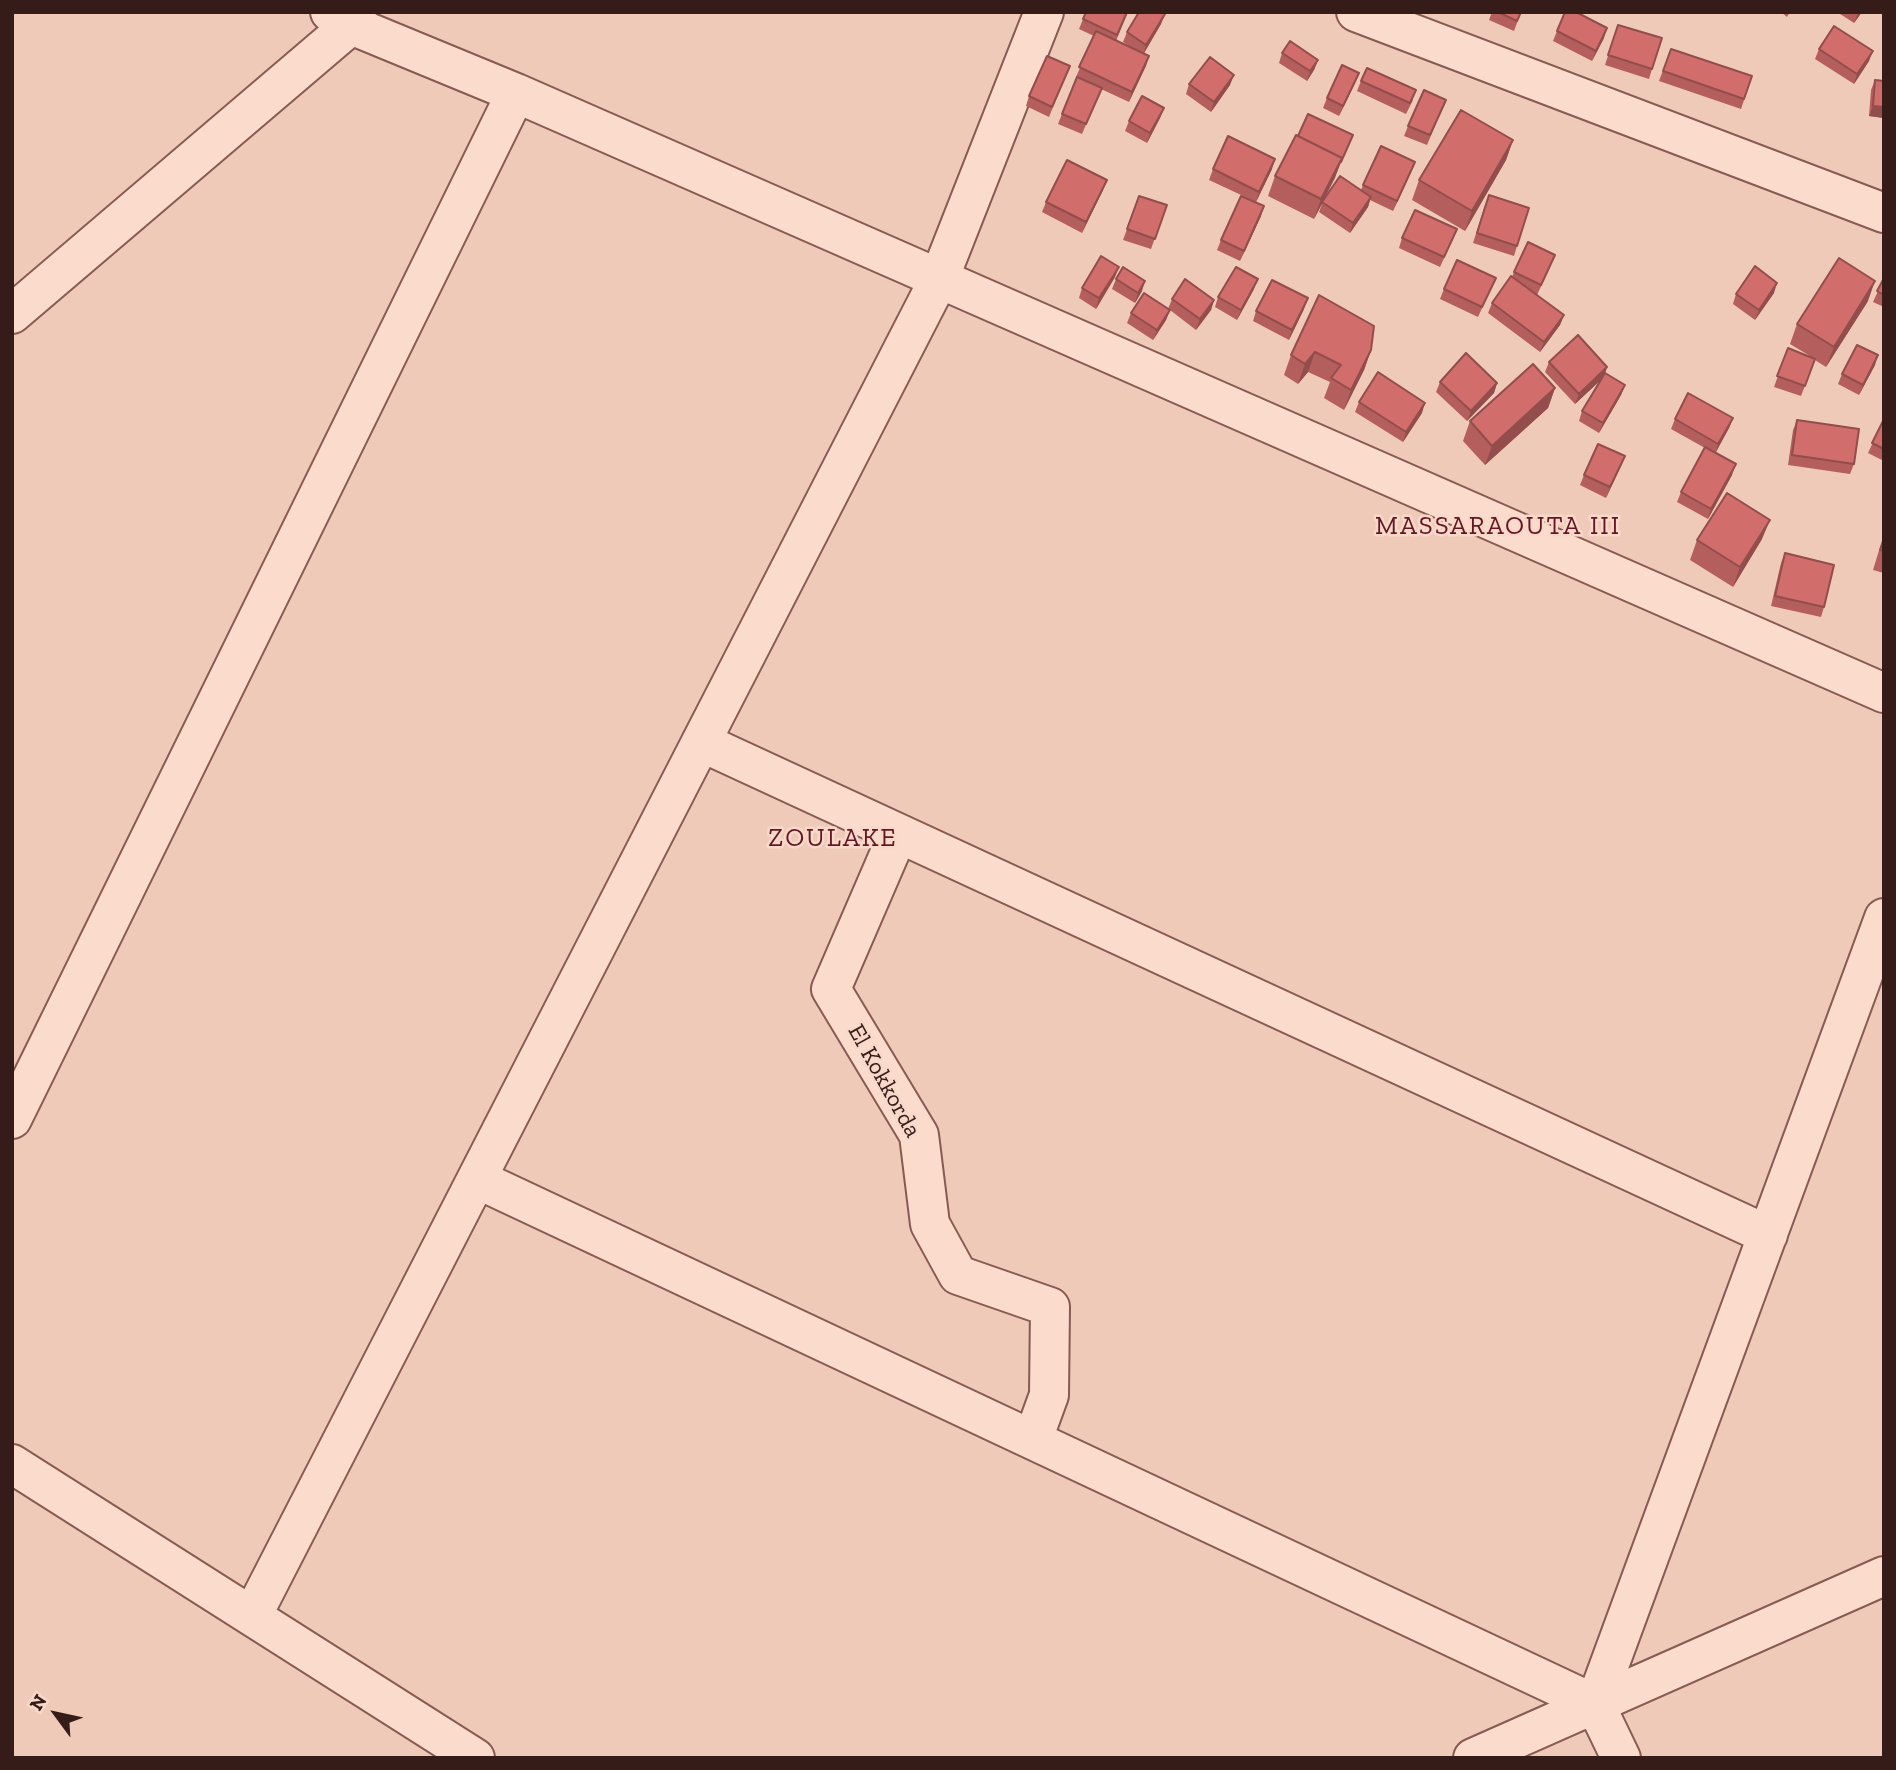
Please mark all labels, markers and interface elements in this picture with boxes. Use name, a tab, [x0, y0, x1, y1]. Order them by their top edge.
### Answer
district label: MASSARAOUTA III	[1377, 511, 1619, 543]
district label: ZOULAKE	[769, 823, 897, 855]
street label: El Kokkorda	[841, 1019, 927, 1143]
north arrow	[21, 1679, 91, 1749]
text: N	[24, 1690, 52, 1715]

